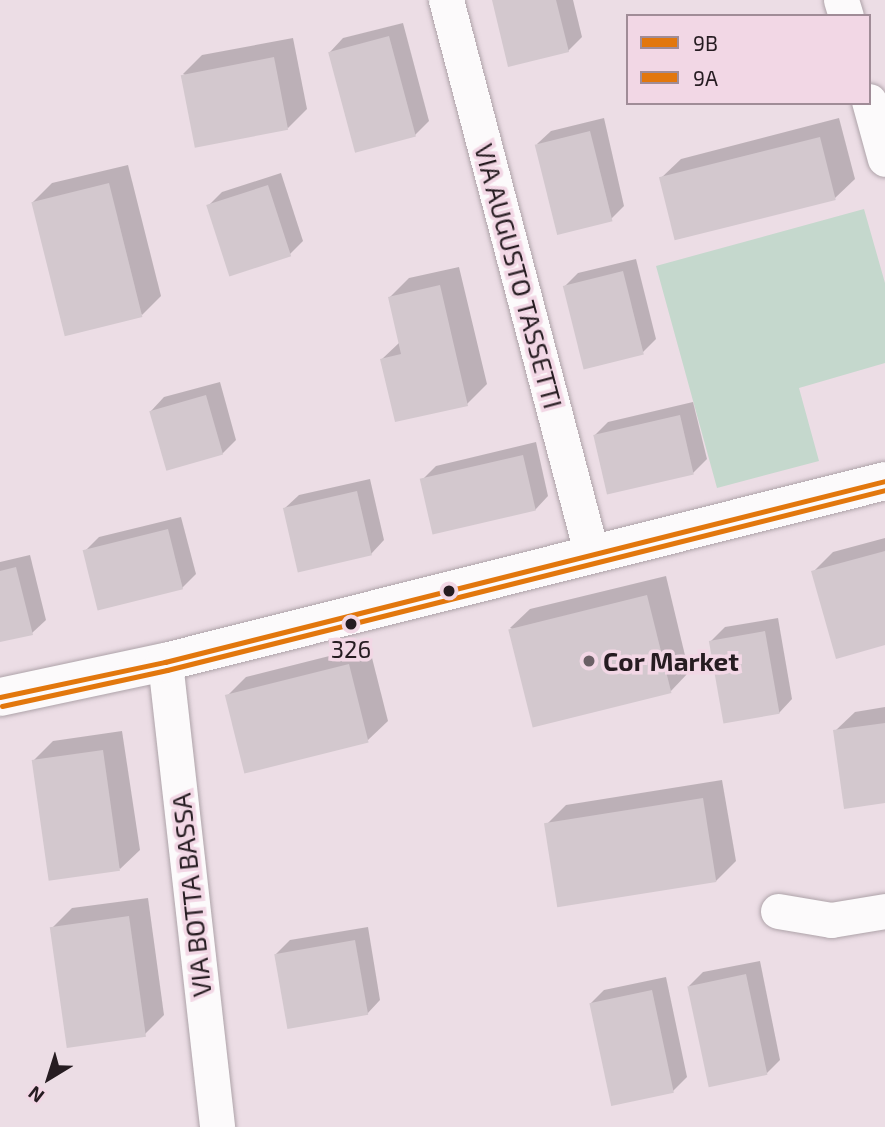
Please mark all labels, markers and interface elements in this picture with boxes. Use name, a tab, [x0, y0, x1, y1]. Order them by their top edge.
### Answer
legend	[626, 14, 871, 105]
text: 9B	[693, 30, 718, 55]
text: 9A	[693, 65, 718, 90]
street label: VIA AUGUSTO TASSETTI	[468, 139, 570, 413]
unlabelled marker	[442, 584, 456, 598]
marker: 326	[344, 617, 358, 631]
place label: 326	[331, 635, 371, 663]
place label: Cor Market	[603, 645, 739, 677]
marker: Cor Market	[581, 653, 597, 669]
street label: VIA BOTTA BASSA	[165, 791, 217, 999]
north arrow	[14, 1043, 84, 1113]
text: N	[23, 1082, 48, 1108]

